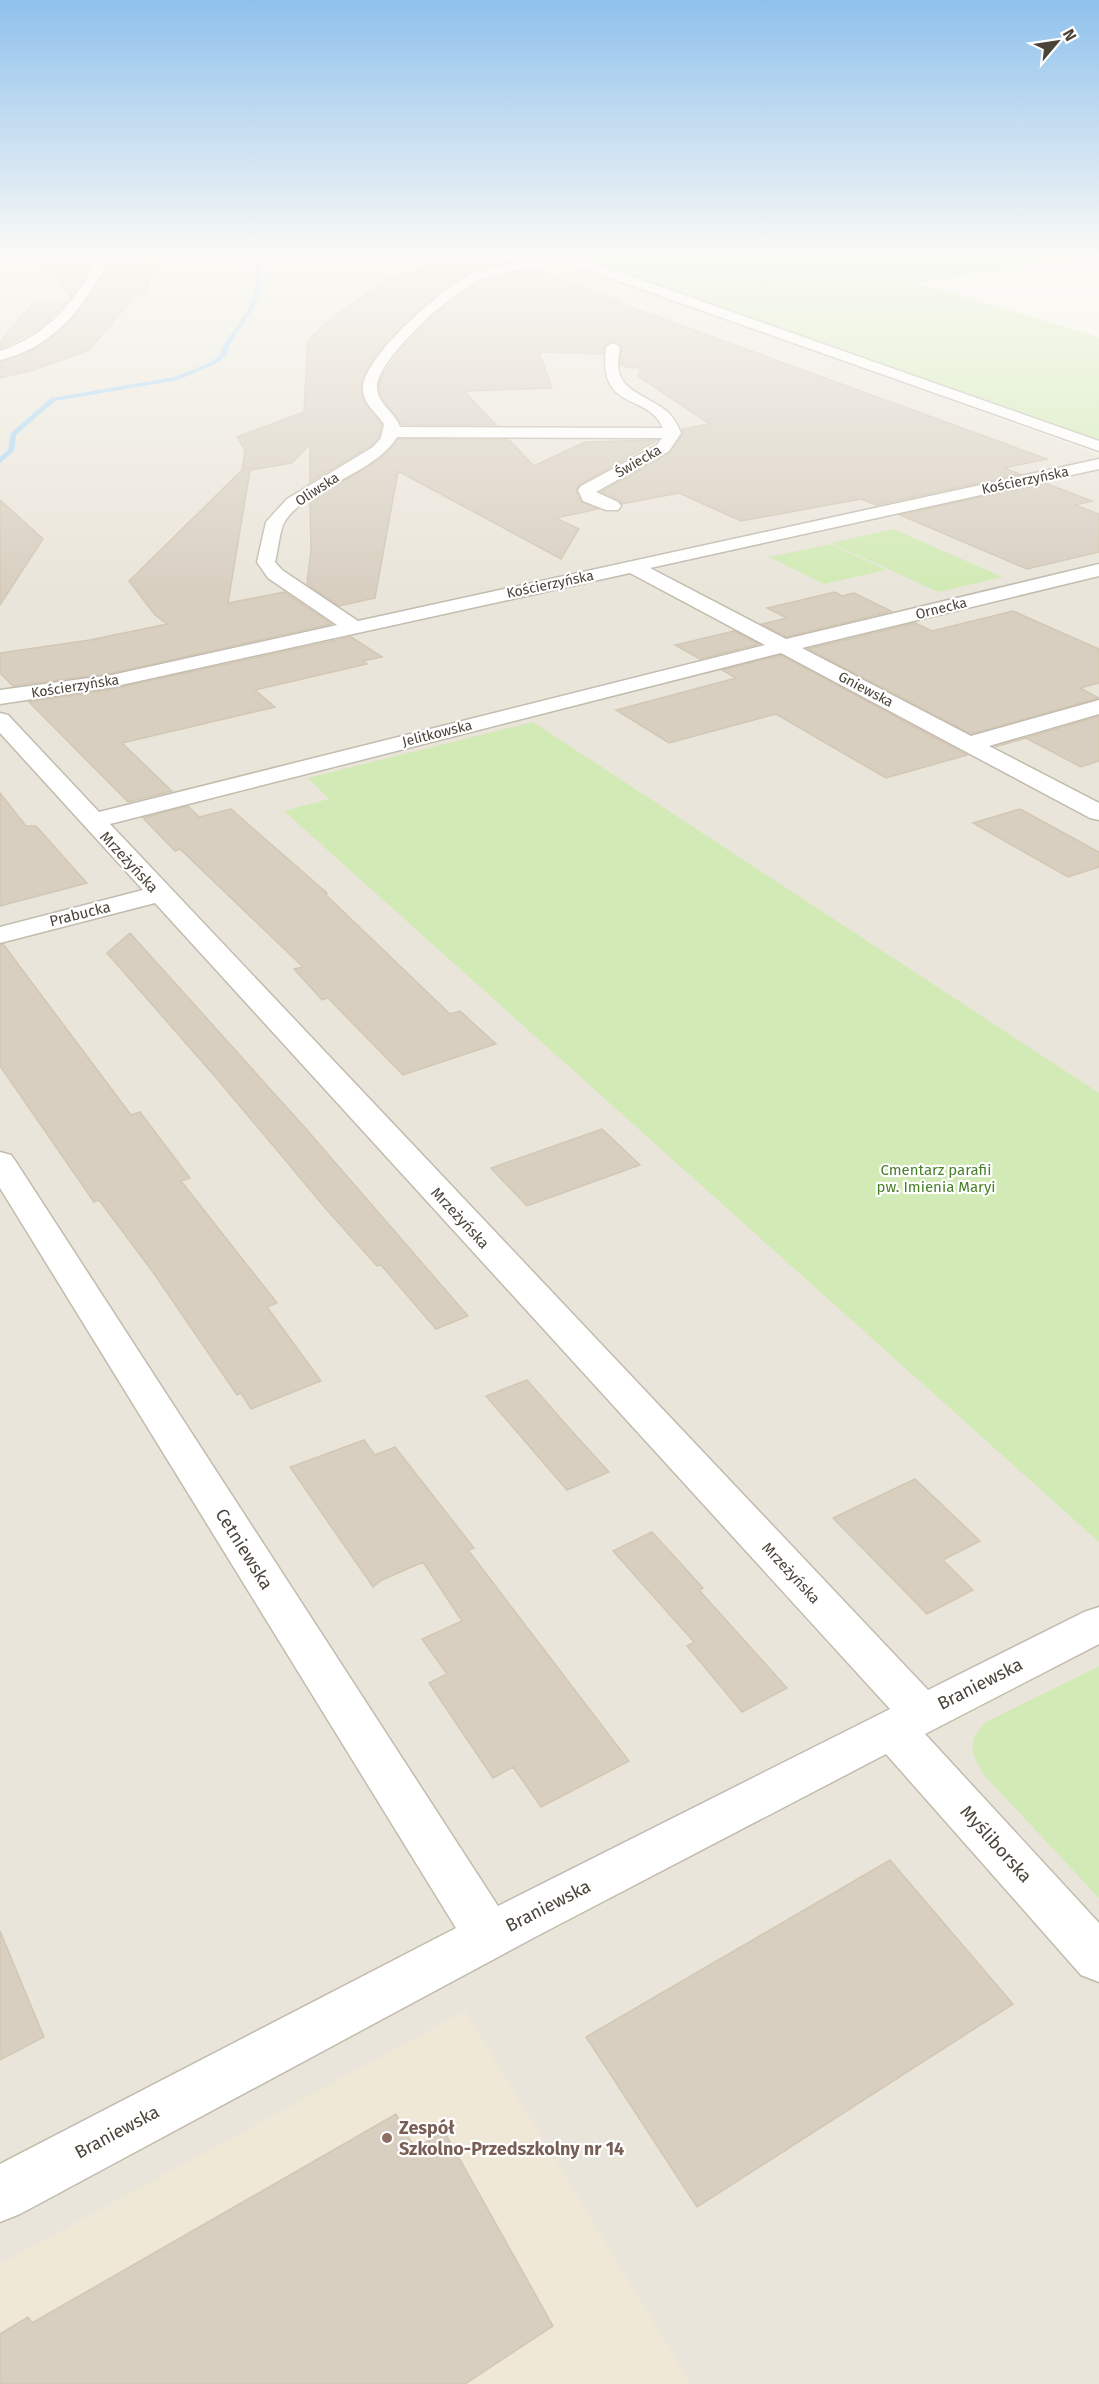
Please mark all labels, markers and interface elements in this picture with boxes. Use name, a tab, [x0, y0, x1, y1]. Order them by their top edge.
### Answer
north arrow	[1027, 12, 1087, 72]
text: N	[1059, 26, 1081, 44]
street label: Świecka	[612, 441, 664, 481]
street label: Kościerzyńska	[980, 463, 1070, 498]
street label: Oliwska	[292, 469, 342, 510]
street label: Kościerzyńska	[505, 567, 595, 602]
street label: Ornecka	[914, 594, 969, 623]
street label: Gniewska	[835, 668, 896, 711]
street label: Kościerzyńska	[30, 671, 120, 702]
street label: Jelitkowska	[400, 717, 474, 750]
street label: Mrzeżyńska	[96, 828, 162, 896]
street label: Prabucka	[48, 898, 112, 930]
park label: Cmentarz parafii pw. Imienia Maryi	[876, 1161, 996, 1196]
street label: Mrzeżyńska	[427, 1184, 493, 1252]
street label: Cetniewska	[210, 1504, 278, 1594]
street label: Mrzeżyńska	[758, 1539, 824, 1607]
street label: Braniewska	[934, 1653, 1026, 1715]
street label: Myśliborska	[956, 1801, 1036, 1887]
street label: Braniewska	[502, 1875, 594, 1937]
street label: Braniewska	[71, 2101, 163, 2163]
place label: Zespół Szkolno-Przedszkolny nr 14	[399, 2117, 624, 2160]
marker: Zespół Szkolno-Przedszkolny nr 14	[380, 2131, 394, 2145]

